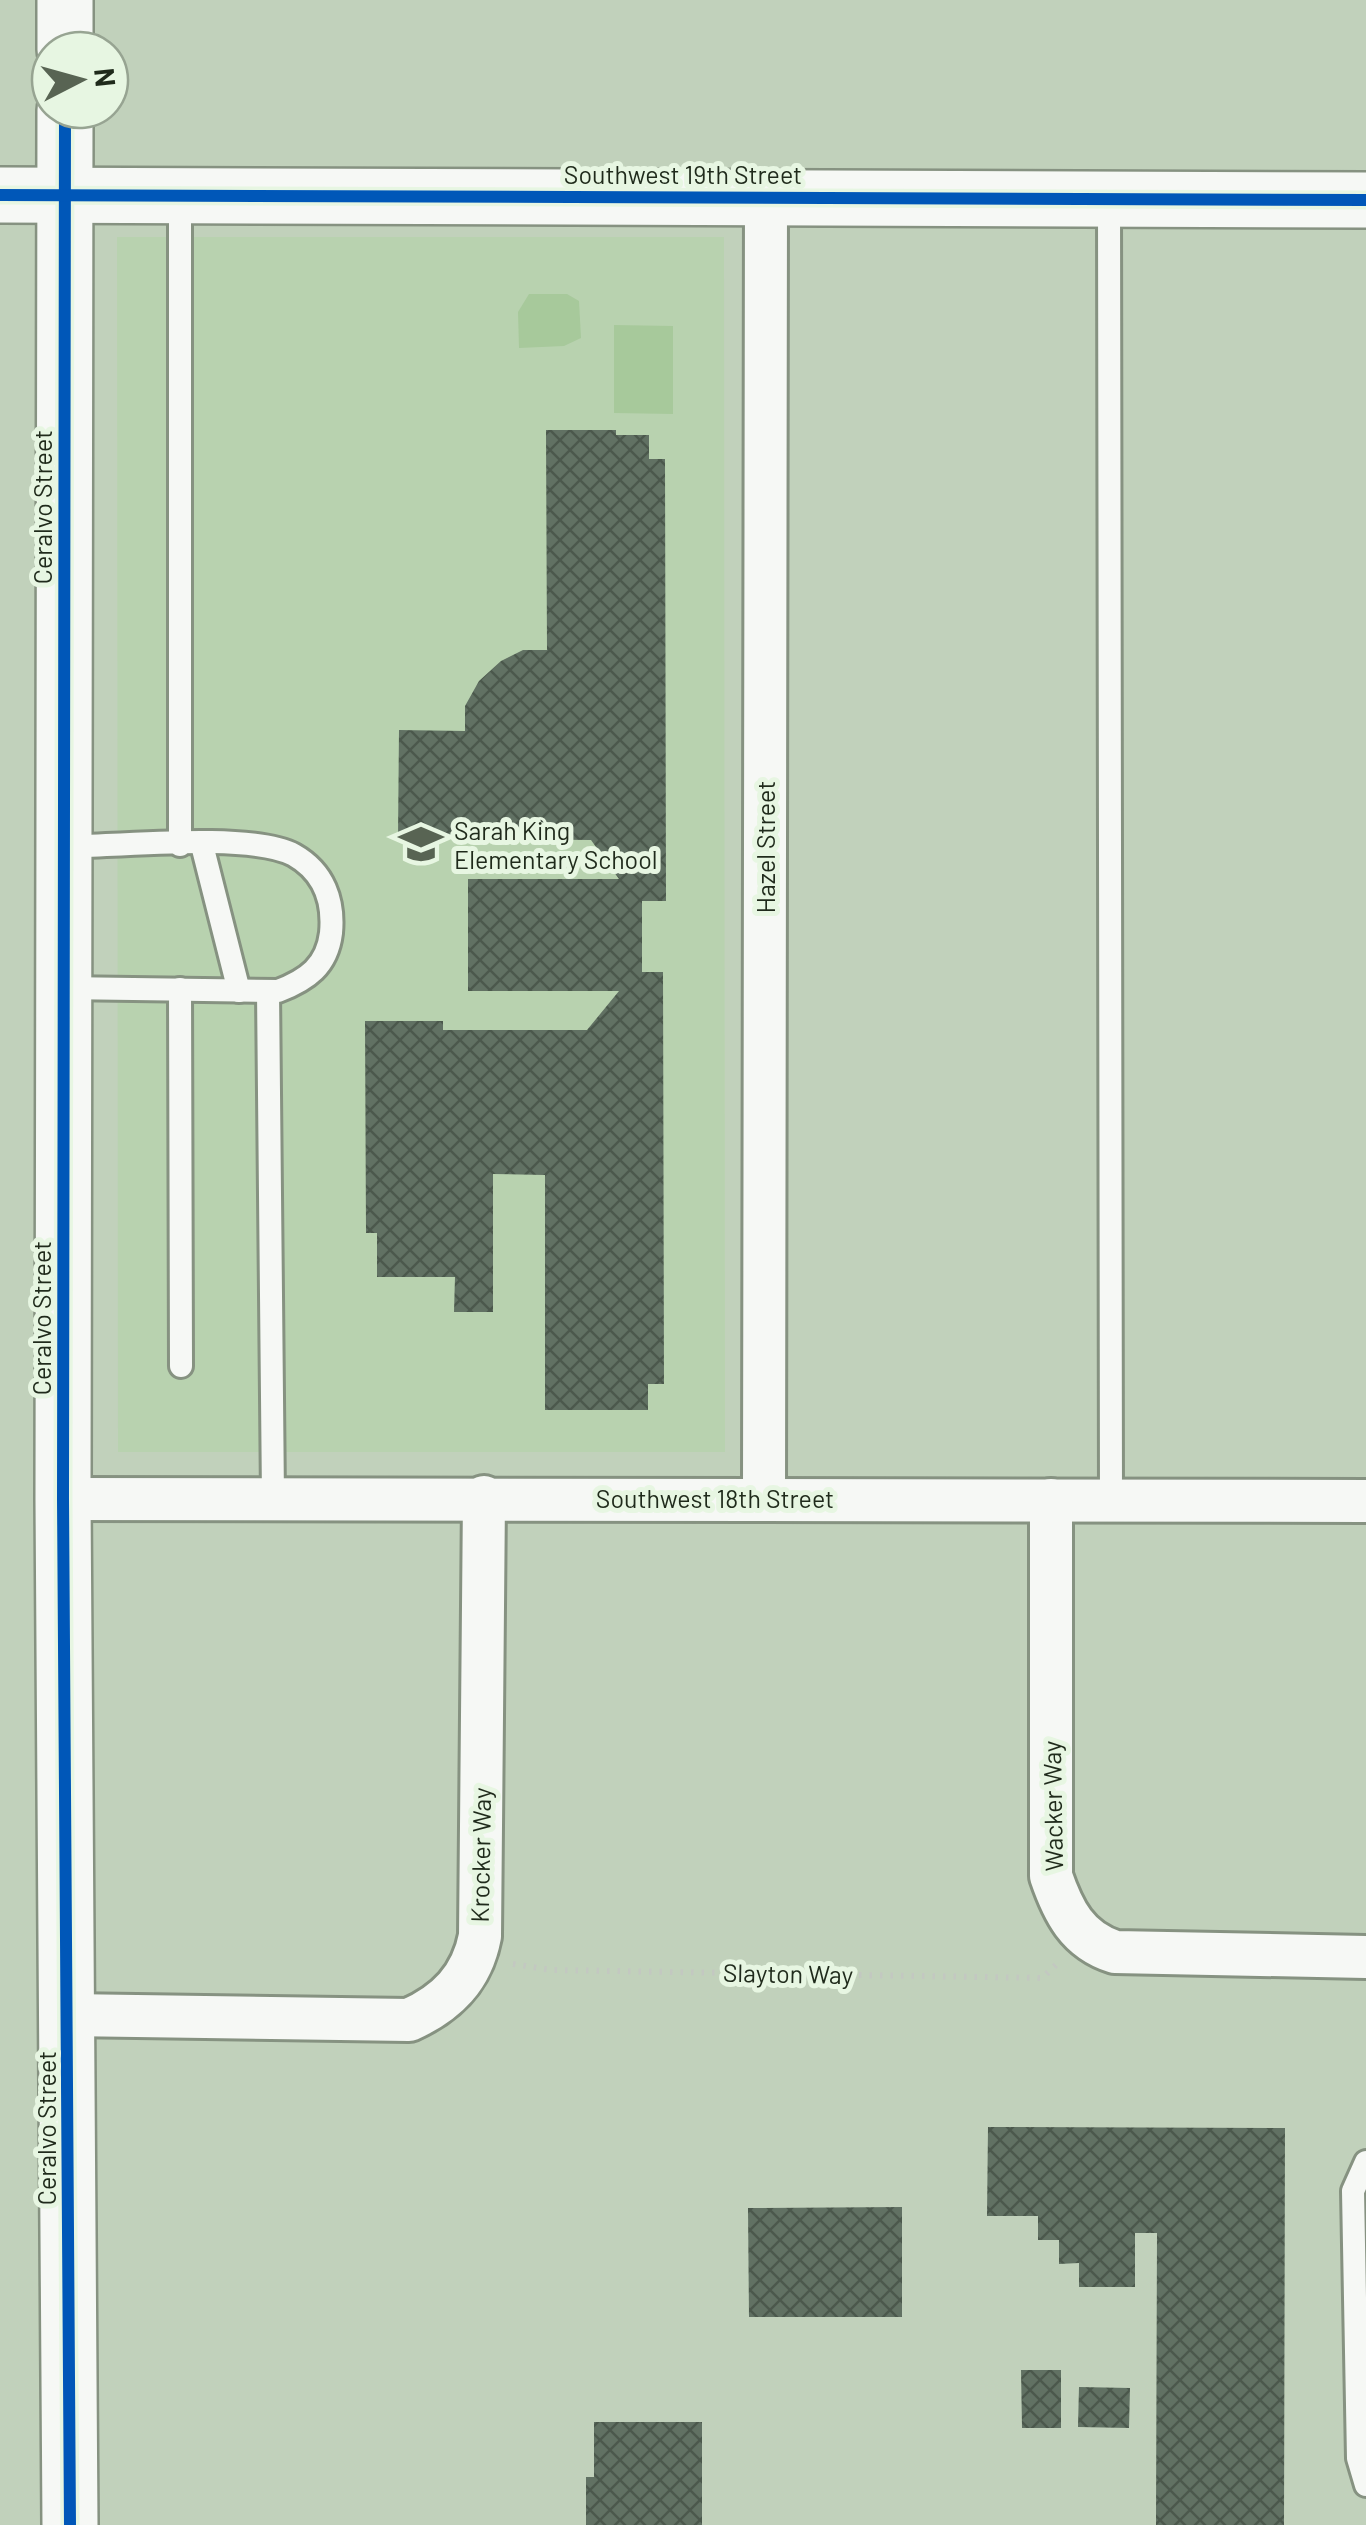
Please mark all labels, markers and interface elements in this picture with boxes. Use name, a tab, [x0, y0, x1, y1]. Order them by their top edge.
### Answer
north arrow	[30, 30, 130, 130]
text: N	[88, 66, 124, 88]
street label: Southwest 19th Street	[564, 159, 802, 189]
street label: Ceralvo Street	[27, 430, 57, 584]
street label: Hazel Street	[750, 781, 780, 913]
place label: Sarah King Elementary School	[454, 815, 658, 874]
school or university icon: Sarah King Elementary School	[397, 820, 445, 868]
street label: Ceralvo Street	[26, 1241, 56, 1395]
street label: Southwest 18th Street	[596, 1483, 834, 1513]
street label: Wacker Way	[1036, 1740, 1068, 1872]
street label: Krocker Way	[464, 1787, 496, 1923]
street label: Slayton Way	[723, 1957, 853, 1989]
street label: Ceralvo Street	[31, 2051, 61, 2205]

